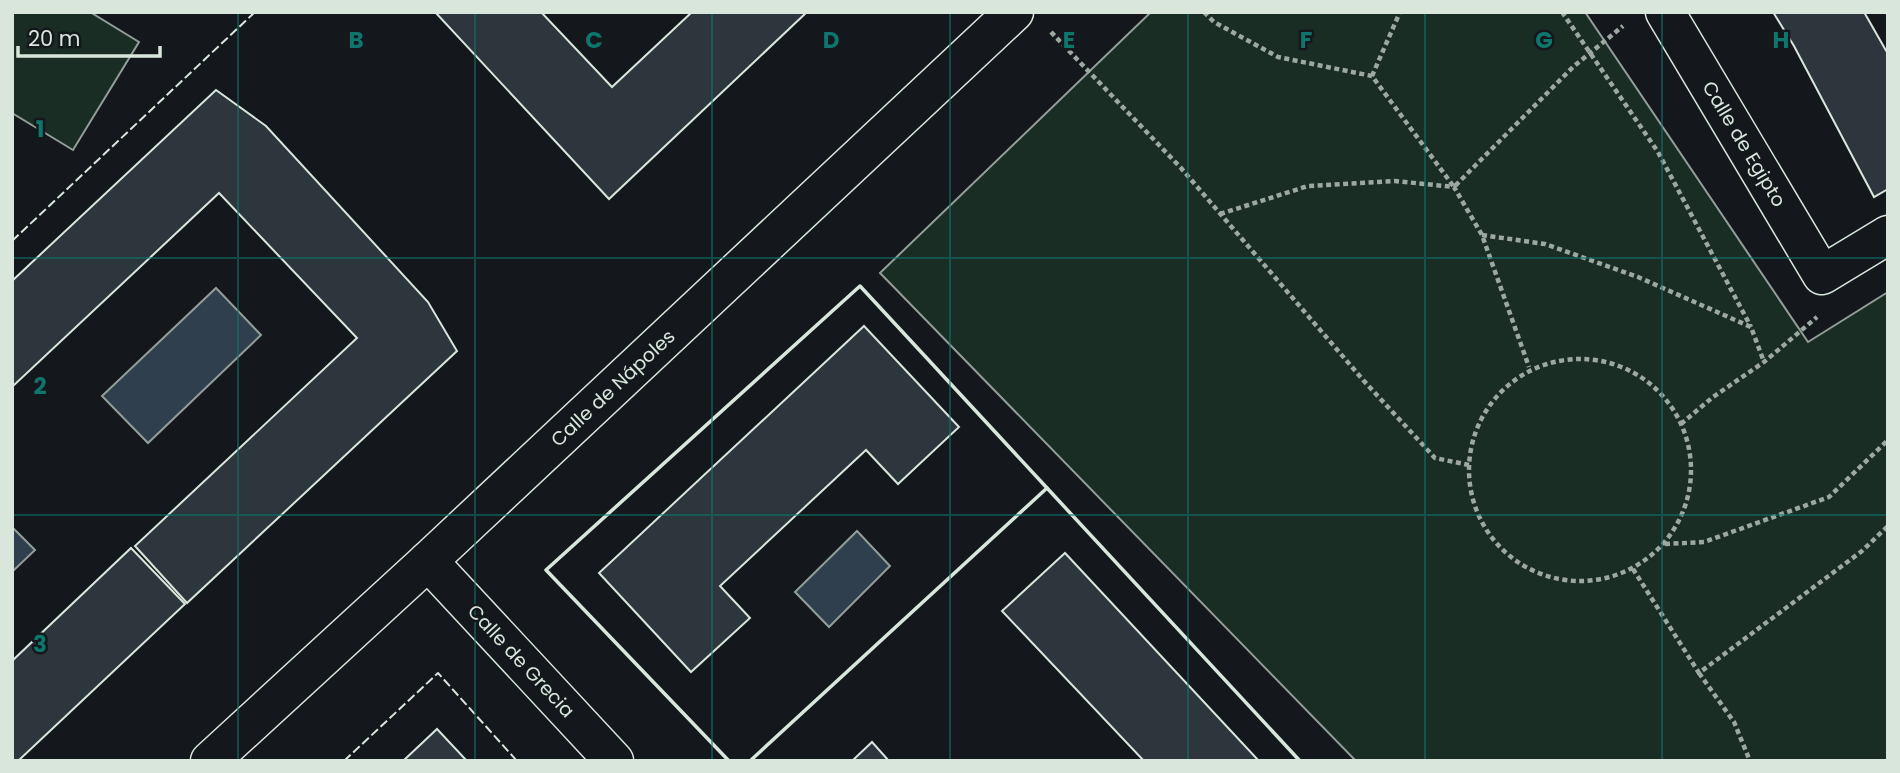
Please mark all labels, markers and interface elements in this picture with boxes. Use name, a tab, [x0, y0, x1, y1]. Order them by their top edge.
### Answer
scale bar	[18, 14, 159, 58]
text: 20 m	[28, 24, 81, 53]
text: B	[348, 24, 364, 56]
text: C	[585, 24, 603, 56]
text: D	[823, 24, 839, 56]
text: E	[1063, 24, 1075, 56]
text: F	[1300, 24, 1312, 56]
text: G	[1535, 24, 1553, 56]
text: H	[1773, 24, 1789, 56]
street label: Calle de Egipto	[1696, 76, 1792, 212]
text: 1	[36, 113, 44, 145]
street label: Calle de Nápoles	[545, 323, 681, 453]
text: 2	[33, 370, 47, 402]
street label: Calle de Grecia	[461, 598, 581, 724]
text: 3	[33, 628, 47, 660]

